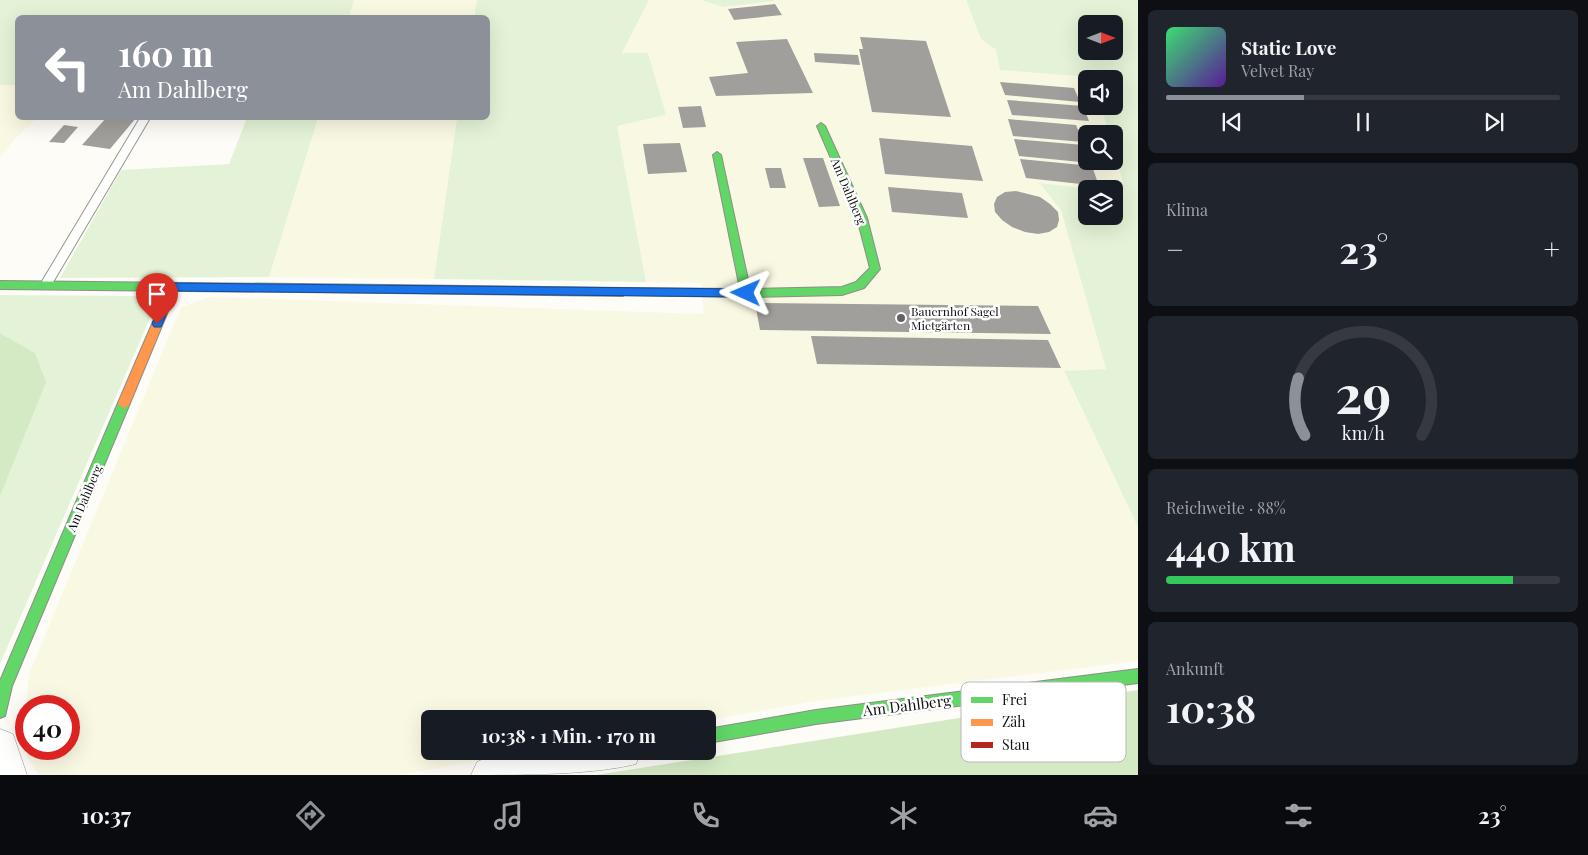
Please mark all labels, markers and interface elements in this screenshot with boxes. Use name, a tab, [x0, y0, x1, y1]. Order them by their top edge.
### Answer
north arrow	[1078, 15, 1122, 60]
map controls	[1078, 15, 1123, 225]
text: 160 m	[118, 29, 213, 76]
text: Static Love	[1241, 34, 1336, 60]
icon: left	[35, 35, 100, 100]
text: Velvet Ray	[1241, 60, 1314, 81]
button: sound	[1078, 70, 1123, 115]
text: Am Dahlberg	[118, 74, 248, 104]
icon: previous	[1218, 108, 1246, 136]
icon: pause	[1349, 108, 1377, 136]
icon: next	[1480, 108, 1508, 136]
button: search	[1078, 125, 1123, 170]
street label: Am Dahlberg	[827, 154, 870, 227]
button: layers	[1078, 180, 1123, 225]
text: Klima	[1166, 199, 1208, 220]
text: 23°	[1339, 223, 1388, 274]
text: −	[1166, 230, 1184, 267]
text: +	[1544, 230, 1560, 267]
position arrow	[719, 266, 771, 318]
pin	[136, 273, 178, 324]
icon: arrive	[143, 280, 171, 308]
place label: Bauernhof Sagel Mietgärten	[911, 303, 999, 333]
marker: Bauernhof Sagel Mietgärten	[895, 312, 907, 324]
text: 29	[1335, 358, 1391, 427]
text: km/h	[1342, 421, 1385, 444]
street label: Am Dahlberg	[62, 462, 105, 535]
text: Reichweite · 88%	[1166, 497, 1286, 518]
text: 440 km	[1166, 521, 1296, 572]
text: Ankunft	[1166, 658, 1224, 679]
legend	[961, 682, 1126, 762]
text: 10:38	[1166, 682, 1256, 733]
street label: Am Dahlberg	[861, 690, 952, 720]
text: Frei	[1002, 690, 1027, 709]
speed limit sign: 40	[15, 695, 80, 760]
text: Zäh	[1002, 712, 1026, 731]
text: 10:38 · 1 Min. · 170 m	[481, 722, 656, 748]
text: Stau	[1002, 735, 1030, 754]
icon: directions	[293, 798, 328, 833]
icon: music	[491, 798, 526, 833]
icon: phone	[688, 798, 723, 833]
icon: climate	[886, 798, 921, 833]
icon: car	[1083, 798, 1118, 833]
icon: filters	[1281, 798, 1316, 833]
text: 10:37	[81, 800, 131, 830]
text: 23°	[1478, 800, 1507, 830]

